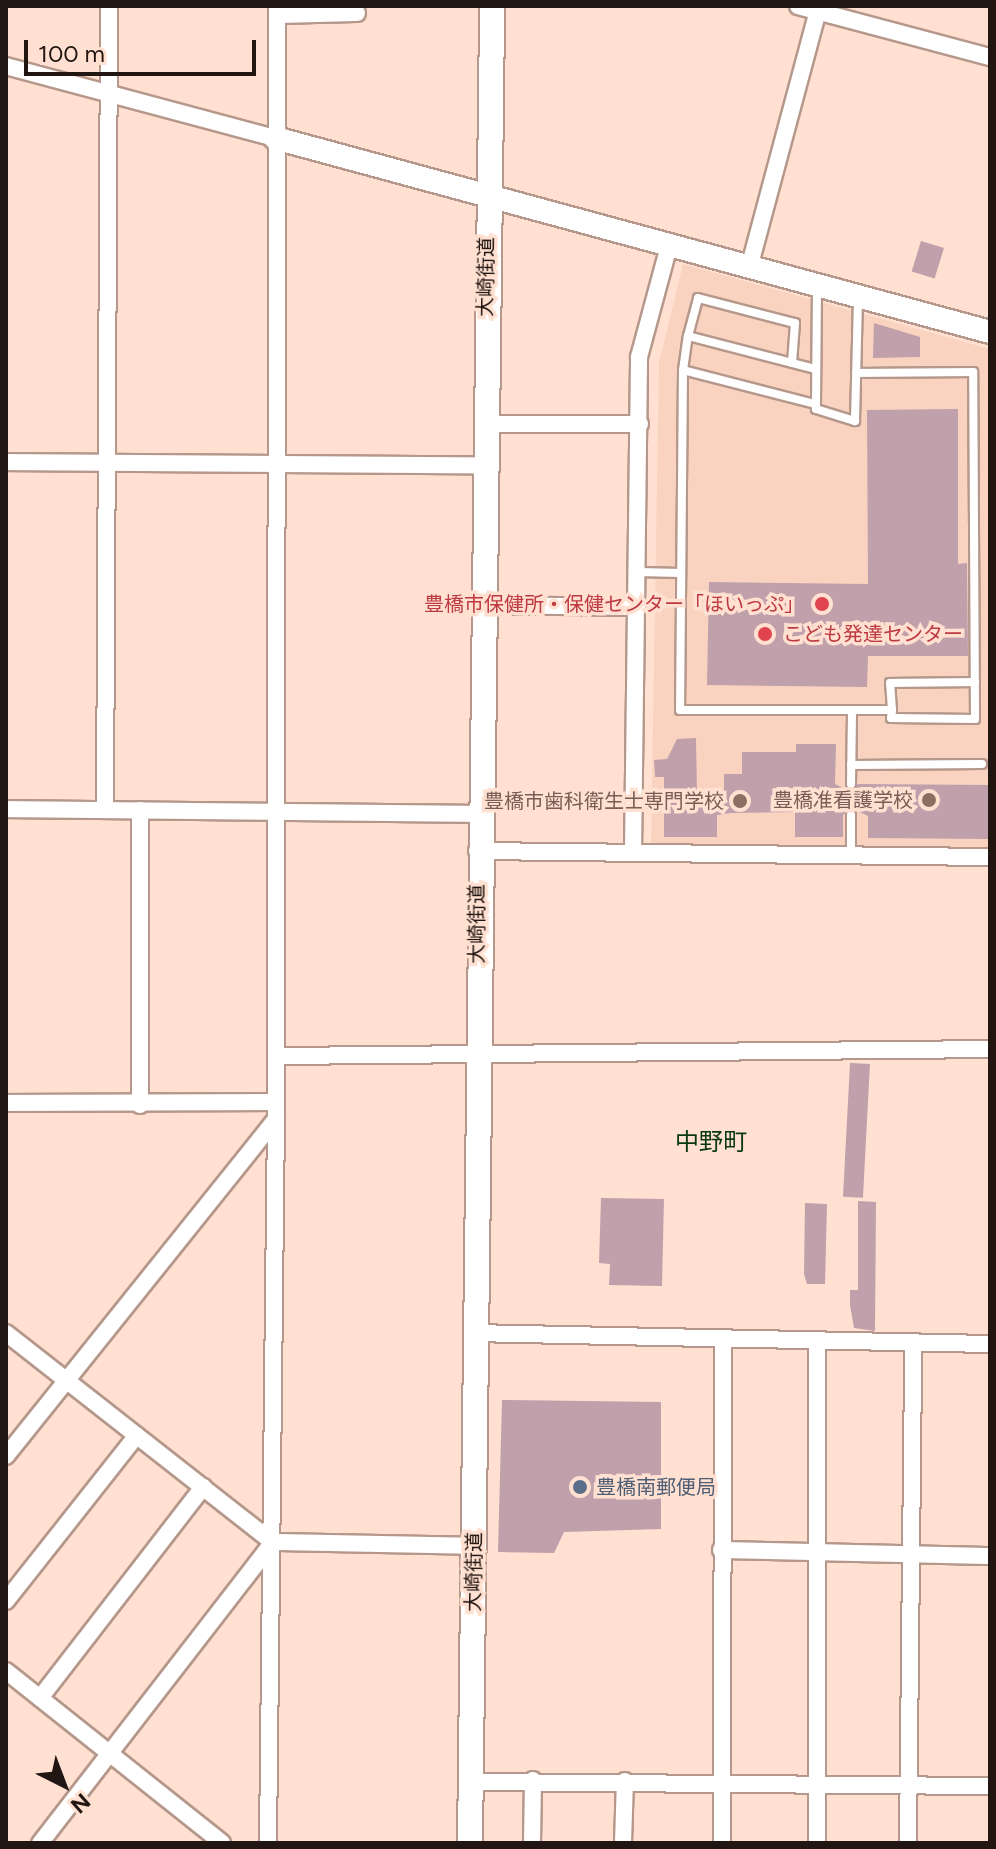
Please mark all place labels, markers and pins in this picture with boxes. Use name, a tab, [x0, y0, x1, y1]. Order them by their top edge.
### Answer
place label: 豊橋市保健所・保健センター「ほいっぷ」	[424, 592, 804, 616]
marker: 豊橋市保健所・保健センター「ほいっぷ」	[811, 593, 833, 615]
place label: こども発達センター	[783, 622, 963, 646]
marker: こども発達センター	[754, 623, 776, 645]
place label: 豊橋准看護学校	[773, 788, 913, 812]
place label: 豊橋市歯科衛生士専門学校	[484, 789, 724, 813]
marker: 豊橋准看護学校	[920, 791, 938, 809]
marker: 豊橋市歯科衛生士専門学校	[731, 792, 749, 810]
place label: 豊橋南郵便局	[596, 1475, 716, 1499]
marker: 豊橋南郵便局	[571, 1478, 589, 1496]

